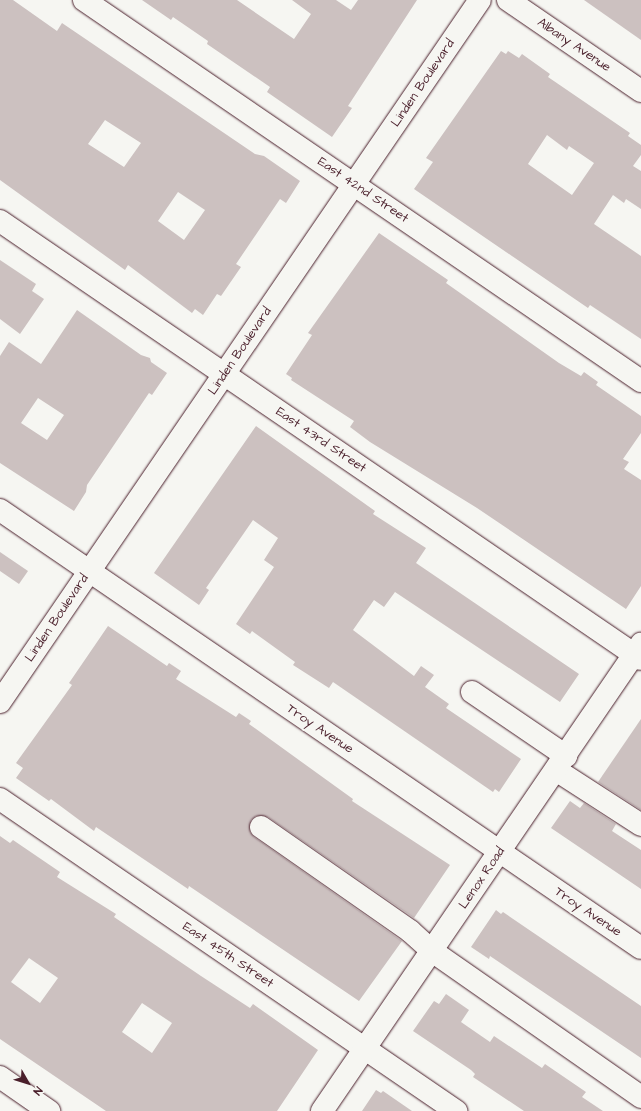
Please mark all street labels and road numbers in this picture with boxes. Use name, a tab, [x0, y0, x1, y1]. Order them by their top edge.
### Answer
street label: Albany Avenue	[534, 15, 614, 75]
street label: Linden Boulevard	[388, 36, 458, 130]
street label: East 42nd Street	[315, 154, 411, 226]
street label: Linden Boulevard	[205, 304, 275, 398]
street label: East 43rd Street	[273, 404, 369, 476]
street label: Linden Boulevard	[22, 571, 92, 665]
street label: Troy Avenue	[284, 701, 356, 757]
street label: Lenox Road	[456, 844, 508, 912]
street label: Troy Avenue	[552, 884, 624, 940]
street label: East 45th Street	[180, 919, 276, 991]

